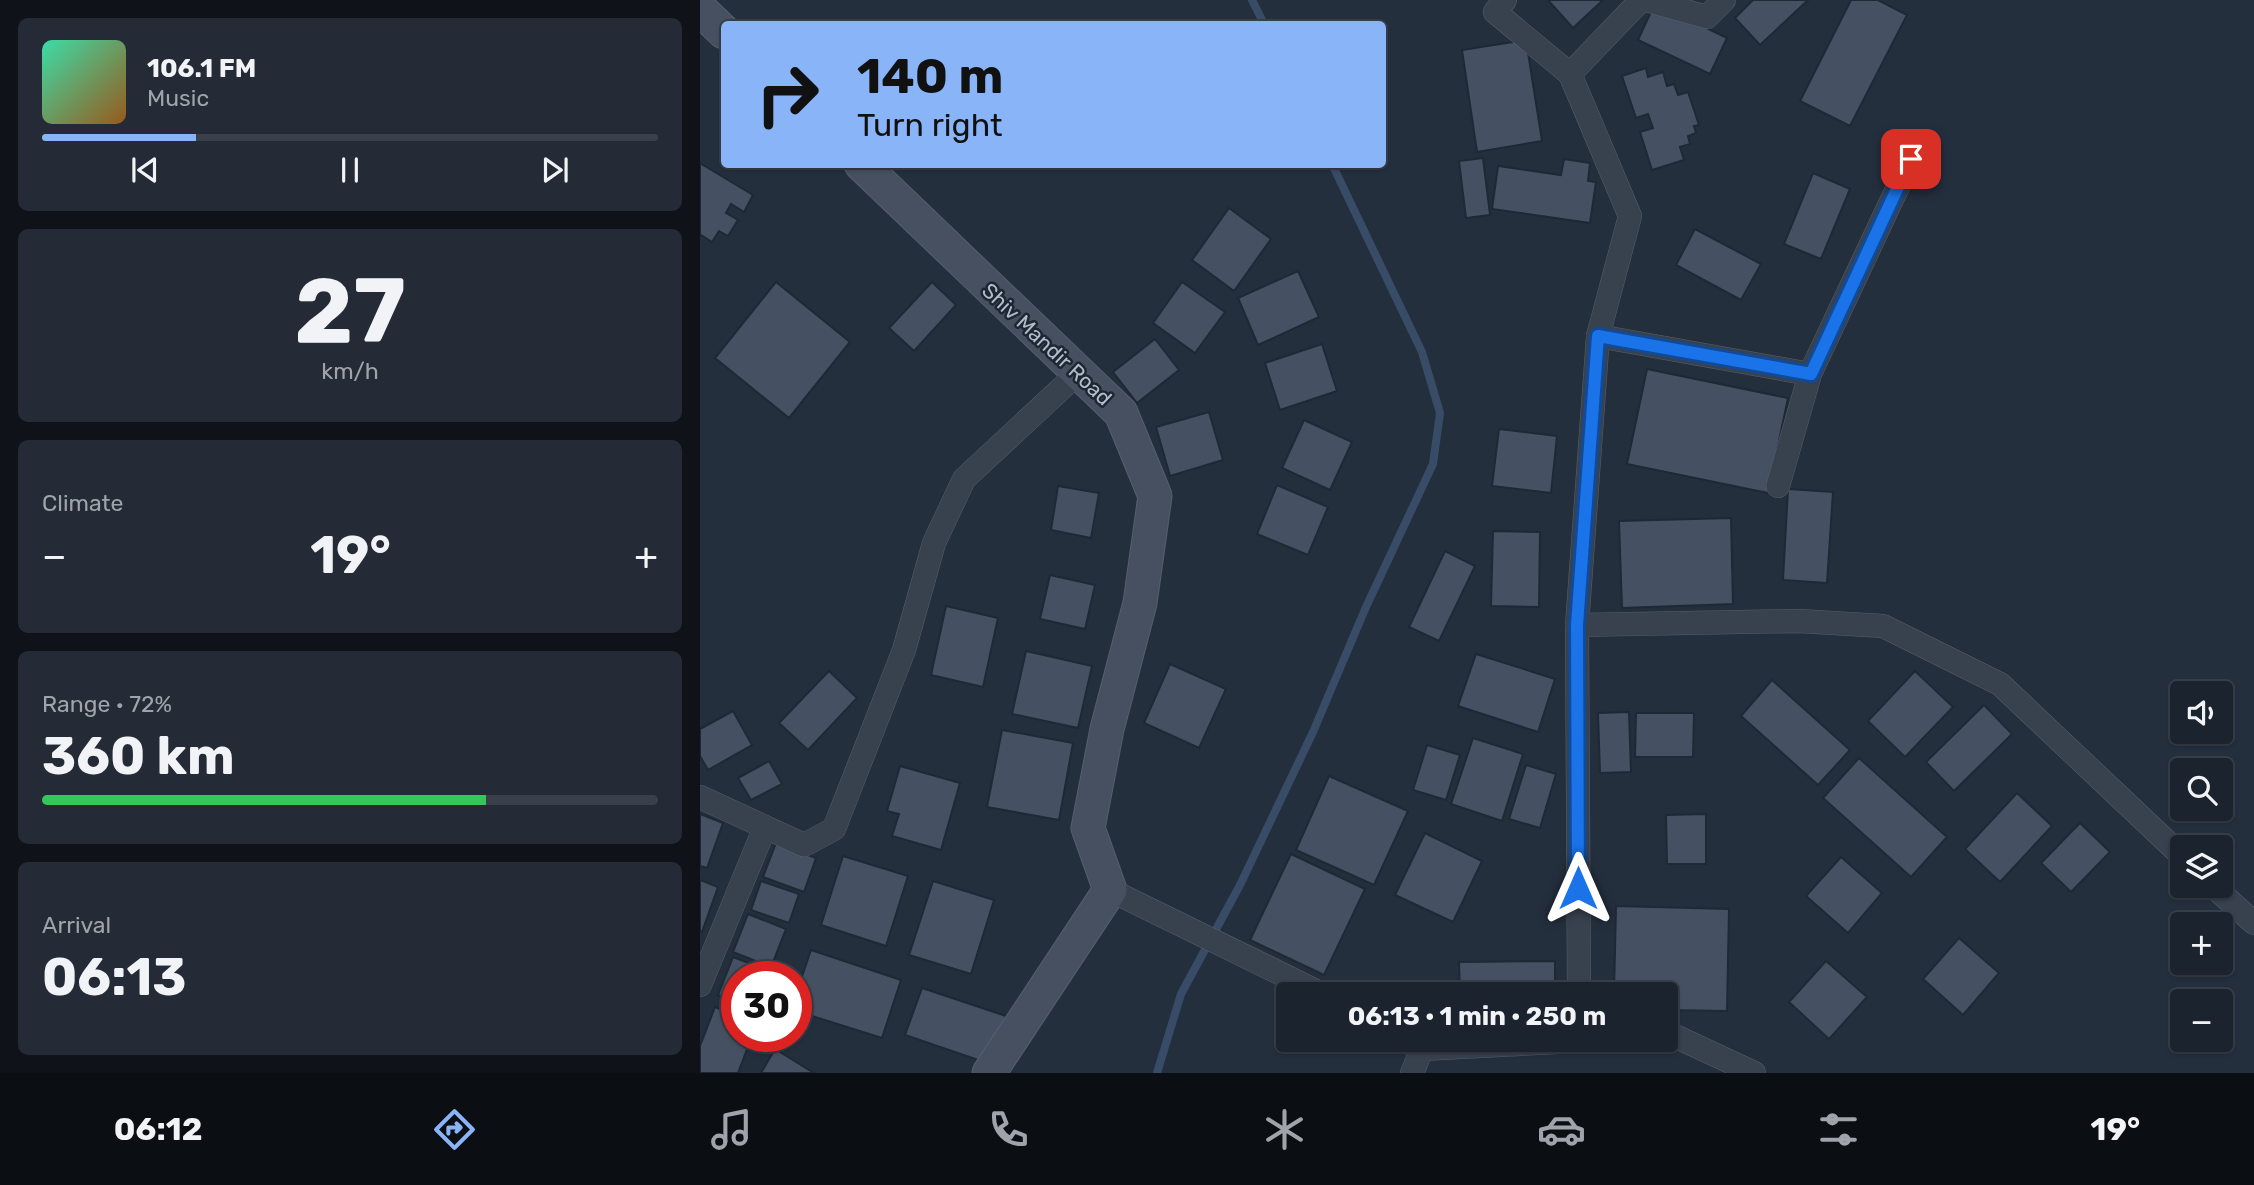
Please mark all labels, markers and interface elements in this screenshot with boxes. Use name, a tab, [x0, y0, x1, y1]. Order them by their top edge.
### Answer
text: 140 m	[857, 47, 1003, 105]
icon: right	[742, 49, 833, 140]
text: 106.1 FM	[147, 53, 256, 84]
text: Music	[147, 84, 209, 112]
text: Turn right	[857, 106, 1002, 144]
pin	[1881, 129, 1941, 189]
icon: arrive	[1892, 140, 1930, 178]
icon: previous	[126, 151, 164, 189]
icon: pause	[331, 151, 369, 189]
icon: next	[536, 151, 574, 189]
text: 27	[294, 257, 406, 365]
street label: Shiv Mandir Road	[977, 278, 1117, 410]
text: km/h	[321, 357, 379, 385]
text: Climate	[42, 489, 123, 517]
text: 19°	[310, 524, 391, 586]
text: −	[42, 533, 67, 579]
text: +	[634, 533, 658, 579]
map controls	[2170, 681, 2233, 1052]
button: sound	[2170, 681, 2233, 744]
text: Range · 72%	[42, 690, 172, 718]
text: 360 km	[42, 725, 235, 787]
button: search	[2170, 758, 2233, 821]
button: layers	[2170, 835, 2233, 898]
position arrow	[1541, 851, 1615, 925]
text: Arrival	[42, 911, 111, 939]
button: +	[2170, 912, 2233, 975]
text: 06:13	[42, 946, 187, 1008]
speed limit sign: 30	[721, 961, 812, 1052]
button: −	[2170, 989, 2233, 1052]
text: 06:13 · 1 min · 250 m	[1348, 1001, 1606, 1032]
icon: directions	[430, 1105, 479, 1154]
icon: music	[707, 1105, 756, 1154]
icon: phone	[984, 1105, 1033, 1154]
icon: climate	[1260, 1105, 1309, 1154]
icon: car	[1537, 1105, 1586, 1154]
icon: filters	[1814, 1105, 1863, 1154]
text: 06:12	[114, 1110, 203, 1148]
text: 19°	[2091, 1110, 2140, 1148]

